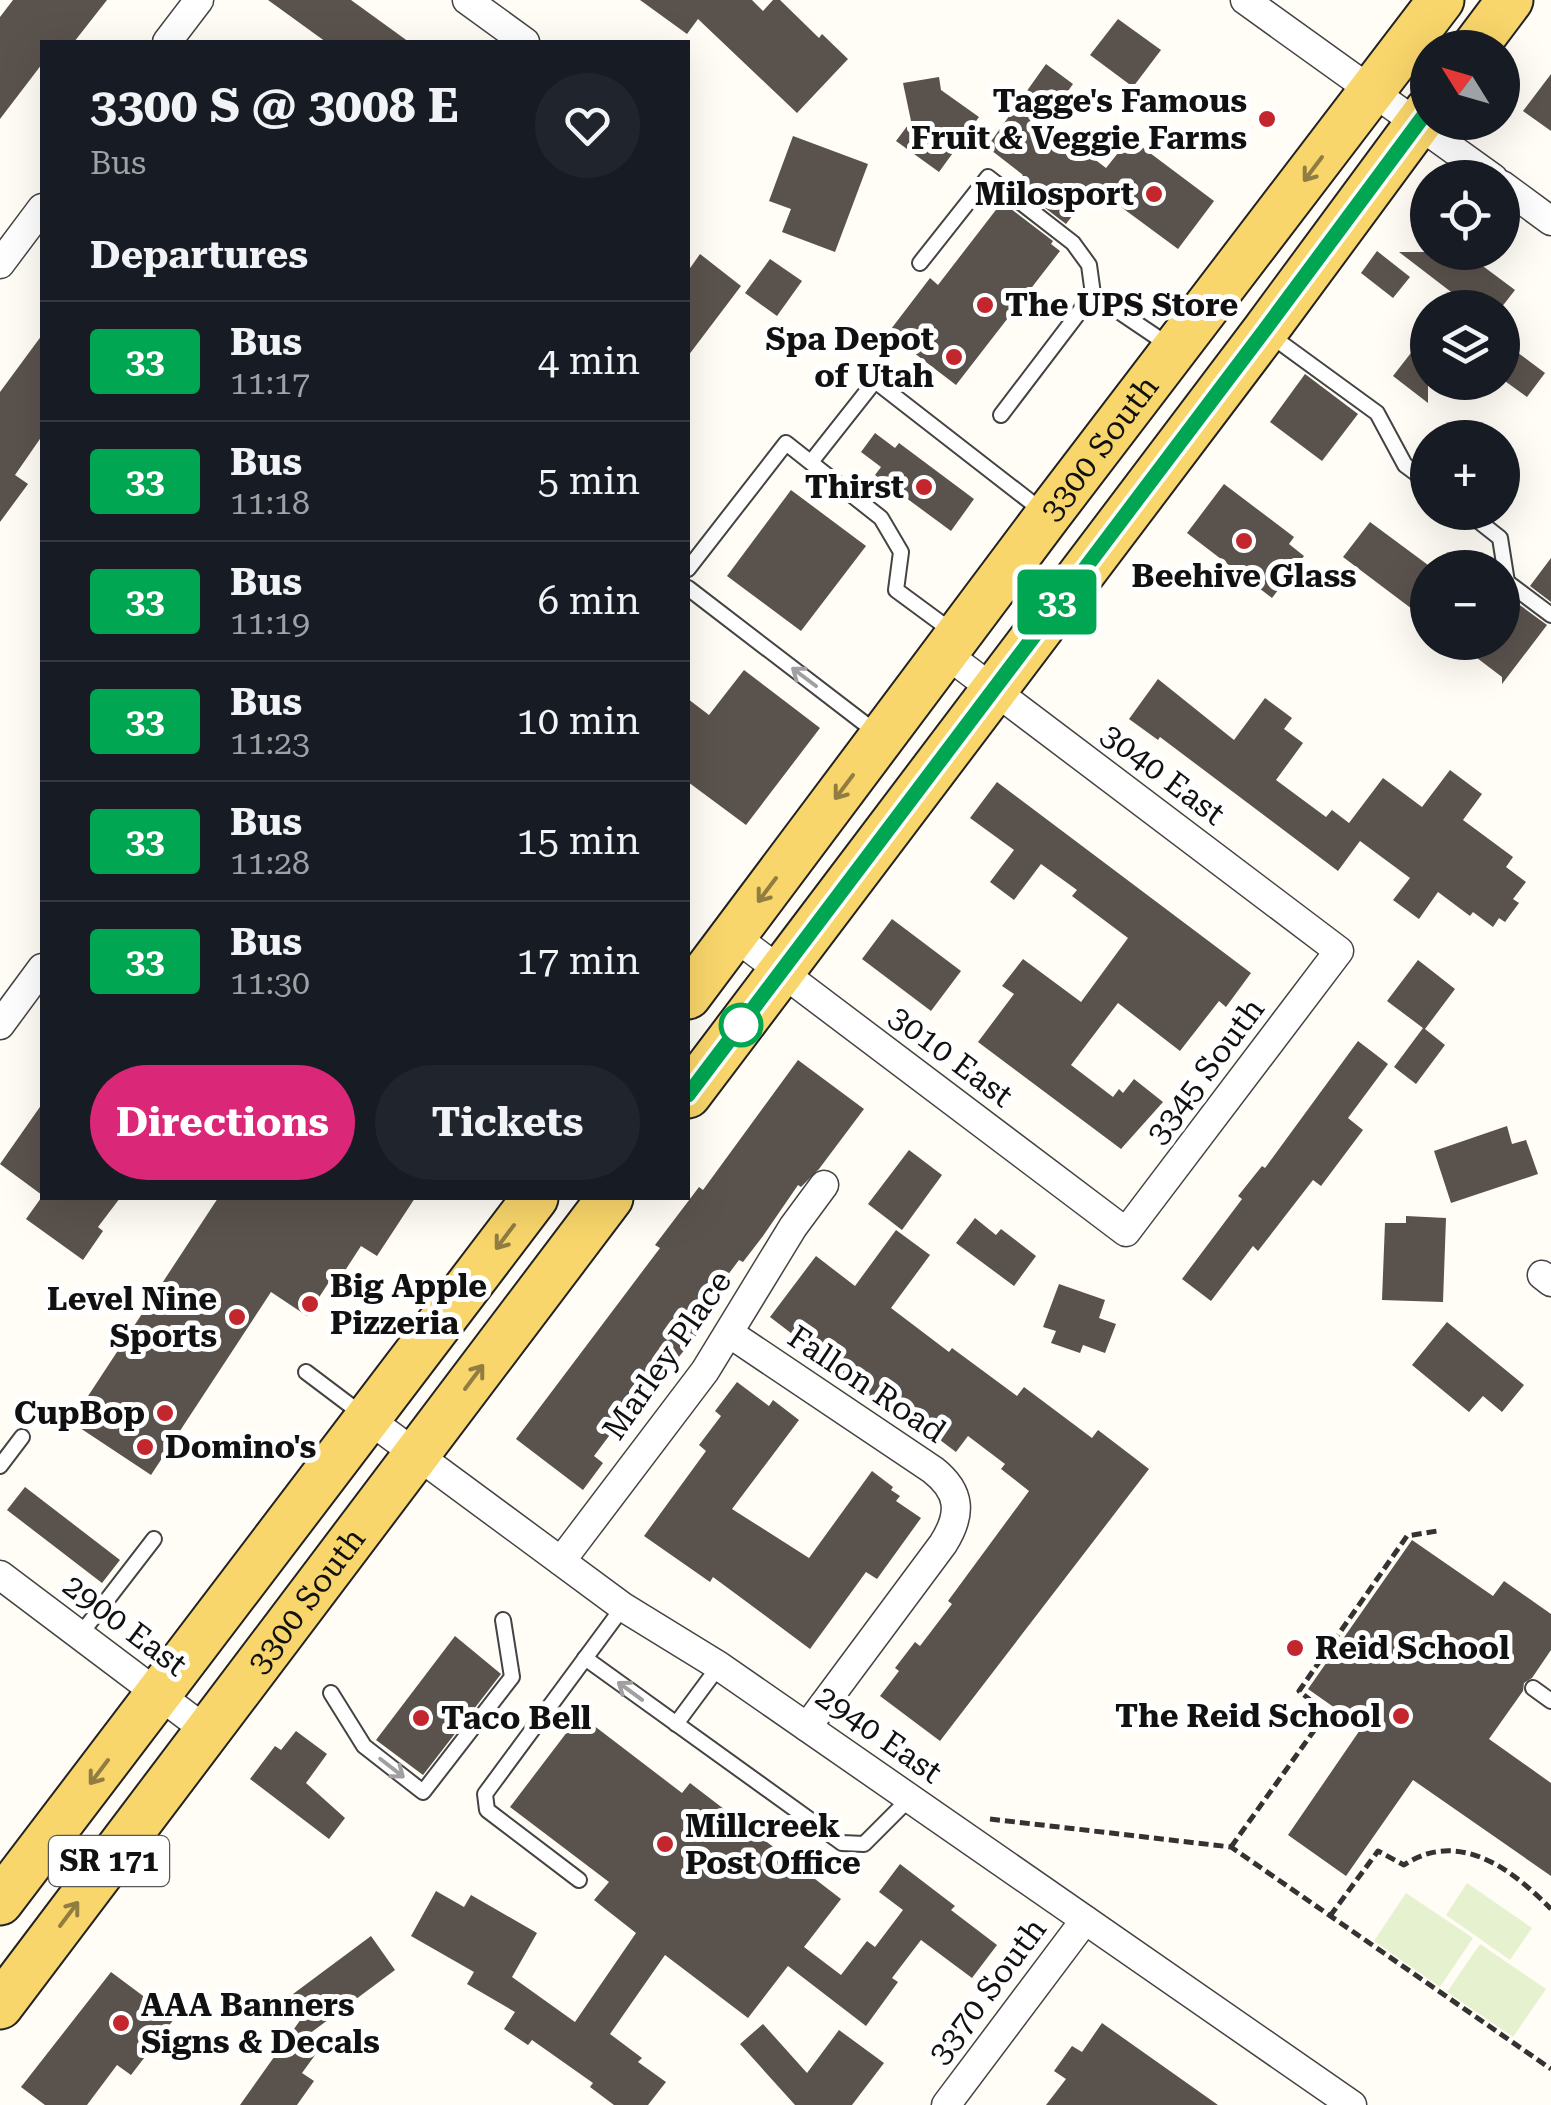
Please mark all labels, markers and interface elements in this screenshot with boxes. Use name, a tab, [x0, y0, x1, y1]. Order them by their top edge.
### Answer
north arrow	[1410, 30, 1520, 140]
map controls	[1410, 30, 1520, 660]
button: heart	[535, 73, 640, 178]
text: 3300 S @ 3008 E	[90, 78, 459, 134]
place label: Tagge's Famous Fruit & Veggie Farms	[911, 82, 1247, 157]
marker: Tagge's Famous Fruit & Veggie Farms	[1256, 108, 1278, 130]
text: Bus	[90, 144, 146, 182]
one-way arrow	[1302, 155, 1323, 182]
button: locate	[1410, 160, 1520, 270]
place label: Milosport	[975, 175, 1134, 213]
marker: Milosport	[1143, 183, 1165, 205]
text: Departures	[90, 233, 308, 277]
place label: The UPS Store	[1005, 286, 1238, 324]
button: layers	[1410, 290, 1520, 400]
marker: The UPS Store	[974, 294, 996, 316]
text: Bus	[230, 320, 302, 364]
place label: Spa Depot of Utah	[766, 320, 934, 395]
text: 4 min	[538, 339, 640, 383]
text: 33	[125, 341, 165, 382]
marker: Spa Depot of Utah	[943, 346, 965, 368]
text: 11:17	[230, 364, 310, 402]
street label: 3300 South	[1032, 368, 1166, 528]
button: +	[1410, 420, 1520, 530]
text: Bus	[230, 440, 302, 484]
text: 5 min	[538, 459, 640, 503]
text: 33	[125, 461, 165, 502]
place label: Thirst	[805, 468, 904, 506]
marker: Thirst	[913, 476, 935, 498]
text: 11:18	[230, 484, 310, 522]
marker: Beehive Glass	[1233, 530, 1255, 552]
button: −	[1410, 550, 1520, 660]
place label: Beehive Glass	[1131, 557, 1357, 595]
text: Bus	[230, 560, 302, 604]
line badge: 33	[1012, 570, 1102, 634]
text: 6 min	[538, 579, 640, 623]
text: 33	[125, 581, 165, 622]
text: 33	[1037, 582, 1077, 623]
text: 11:19	[230, 604, 310, 642]
one-way arrow	[791, 667, 818, 688]
text: Bus	[230, 680, 302, 724]
text: 10 min	[517, 699, 640, 743]
text: 33	[125, 701, 165, 742]
street label: 3040 East	[1094, 715, 1232, 833]
text: 11:23	[230, 724, 310, 762]
one-way arrow	[833, 773, 854, 800]
text: Bus	[230, 800, 302, 844]
text: 15 min	[517, 819, 640, 863]
text: 33	[125, 821, 165, 862]
text: 11:28	[230, 844, 310, 882]
one-way arrow	[757, 876, 778, 903]
text: Bus	[230, 920, 302, 964]
text: 17 min	[517, 939, 640, 983]
text: 33	[125, 941, 165, 982]
text: 11:30	[230, 964, 310, 1002]
street label: 3345 South	[1138, 991, 1272, 1151]
street label: 3010 East	[882, 997, 1020, 1115]
unlabelled marker	[720, 1004, 762, 1046]
button: Directions	[90, 1065, 355, 1180]
button: Tickets	[375, 1065, 640, 1180]
one-way arrow	[495, 1223, 517, 1249]
street label: Marley Place	[595, 1263, 739, 1447]
place label: Big Apple Pizzeria	[330, 1267, 487, 1342]
place label: Level Nine Sports	[47, 1280, 217, 1355]
marker: Big Apple Pizzeria	[299, 1293, 321, 1315]
marker: Level Nine Sports	[226, 1306, 248, 1328]
street label: Fallon Road	[781, 1317, 953, 1451]
one-way arrow	[463, 1364, 484, 1391]
place label: CupBop	[14, 1394, 145, 1432]
marker: CupBop	[154, 1402, 176, 1424]
place label: Domino's	[165, 1428, 316, 1466]
marker: Domino's	[134, 1436, 156, 1458]
street label: 3300 South	[239, 1520, 373, 1681]
street label: 2900 East	[56, 1566, 194, 1684]
place label: Reid School	[1315, 1629, 1510, 1667]
marker: Reid School	[1284, 1637, 1306, 1659]
street label: 2940 East	[809, 1677, 949, 1791]
one-way arrow	[617, 1681, 644, 1702]
place label: The Reid School	[1115, 1697, 1381, 1735]
place label: Taco Bell	[441, 1699, 592, 1737]
marker: The Reid School	[1390, 1705, 1412, 1727]
marker: Taco Bell	[410, 1707, 432, 1729]
one-way arrow	[378, 1756, 404, 1778]
one-way arrow	[88, 1758, 109, 1785]
place label: Millcreek Post Office	[685, 1807, 861, 1882]
marker: Millcreek Post Office	[654, 1833, 676, 1855]
road number: SR 171	[49, 1836, 169, 1886]
one-way arrow	[59, 1901, 80, 1928]
street label: 3370 South	[920, 1911, 1054, 2071]
place label: AAA Banners Signs & Decals	[141, 1986, 380, 2061]
marker: AAA Banners Signs & Decals	[110, 2012, 132, 2034]

